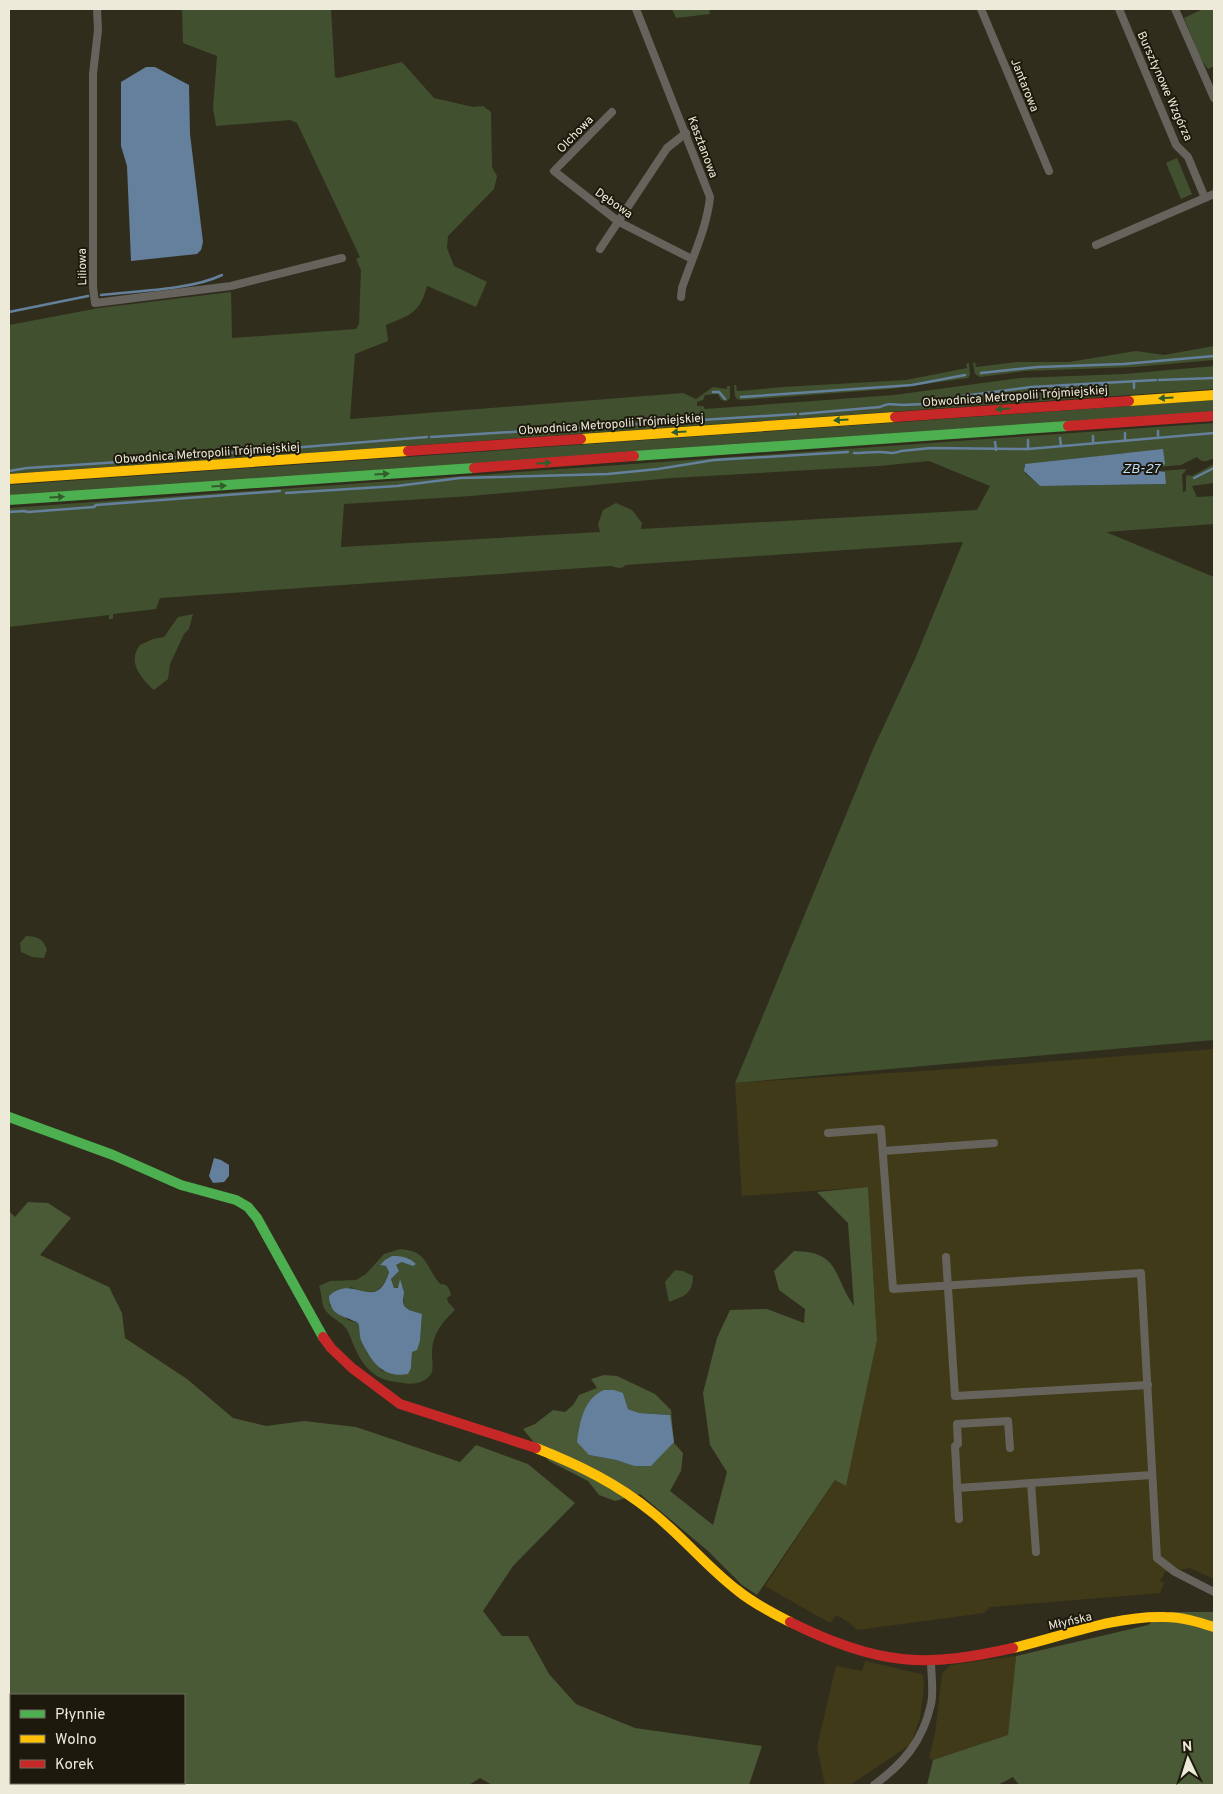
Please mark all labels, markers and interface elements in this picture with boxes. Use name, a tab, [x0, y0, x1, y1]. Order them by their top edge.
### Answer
street label: Bursztynowe Wzgórza	[1133, 29, 1196, 144]
street label: Jantarowa	[1006, 56, 1042, 114]
street label: Olchowa	[554, 113, 598, 157]
street label: Kasztanowa	[683, 114, 721, 180]
street label: Dębowa	[591, 185, 636, 223]
street label: Liliowa	[75, 248, 91, 286]
street label: Obwodnica Metropolii Trójmiejskiej	[922, 383, 1108, 411]
one-way arrow	[1157, 394, 1173, 402]
one-way arrow	[995, 406, 1011, 414]
street label: Obwodnica Metropolii Trójmiejskiej	[518, 411, 704, 439]
one-way arrow	[833, 417, 849, 425]
one-way arrow	[671, 428, 687, 436]
street label: Obwodnica Metropolii Trójmiejskiej	[114, 440, 300, 468]
one-way arrow	[536, 459, 552, 467]
water label: ZB-27	[1122, 461, 1162, 478]
one-way arrow	[374, 470, 390, 478]
one-way arrow	[212, 481, 228, 489]
one-way arrow	[50, 493, 66, 501]
street label: Młyńska	[1047, 1609, 1093, 1635]
legend	[10, 1694, 185, 1784]
text: Płynnie	[55, 1706, 105, 1725]
text: Wolno	[55, 1731, 97, 1750]
north arrow	[1163, 1734, 1213, 1784]
text: N	[1182, 1739, 1193, 1756]
text: Korek	[55, 1756, 94, 1775]

